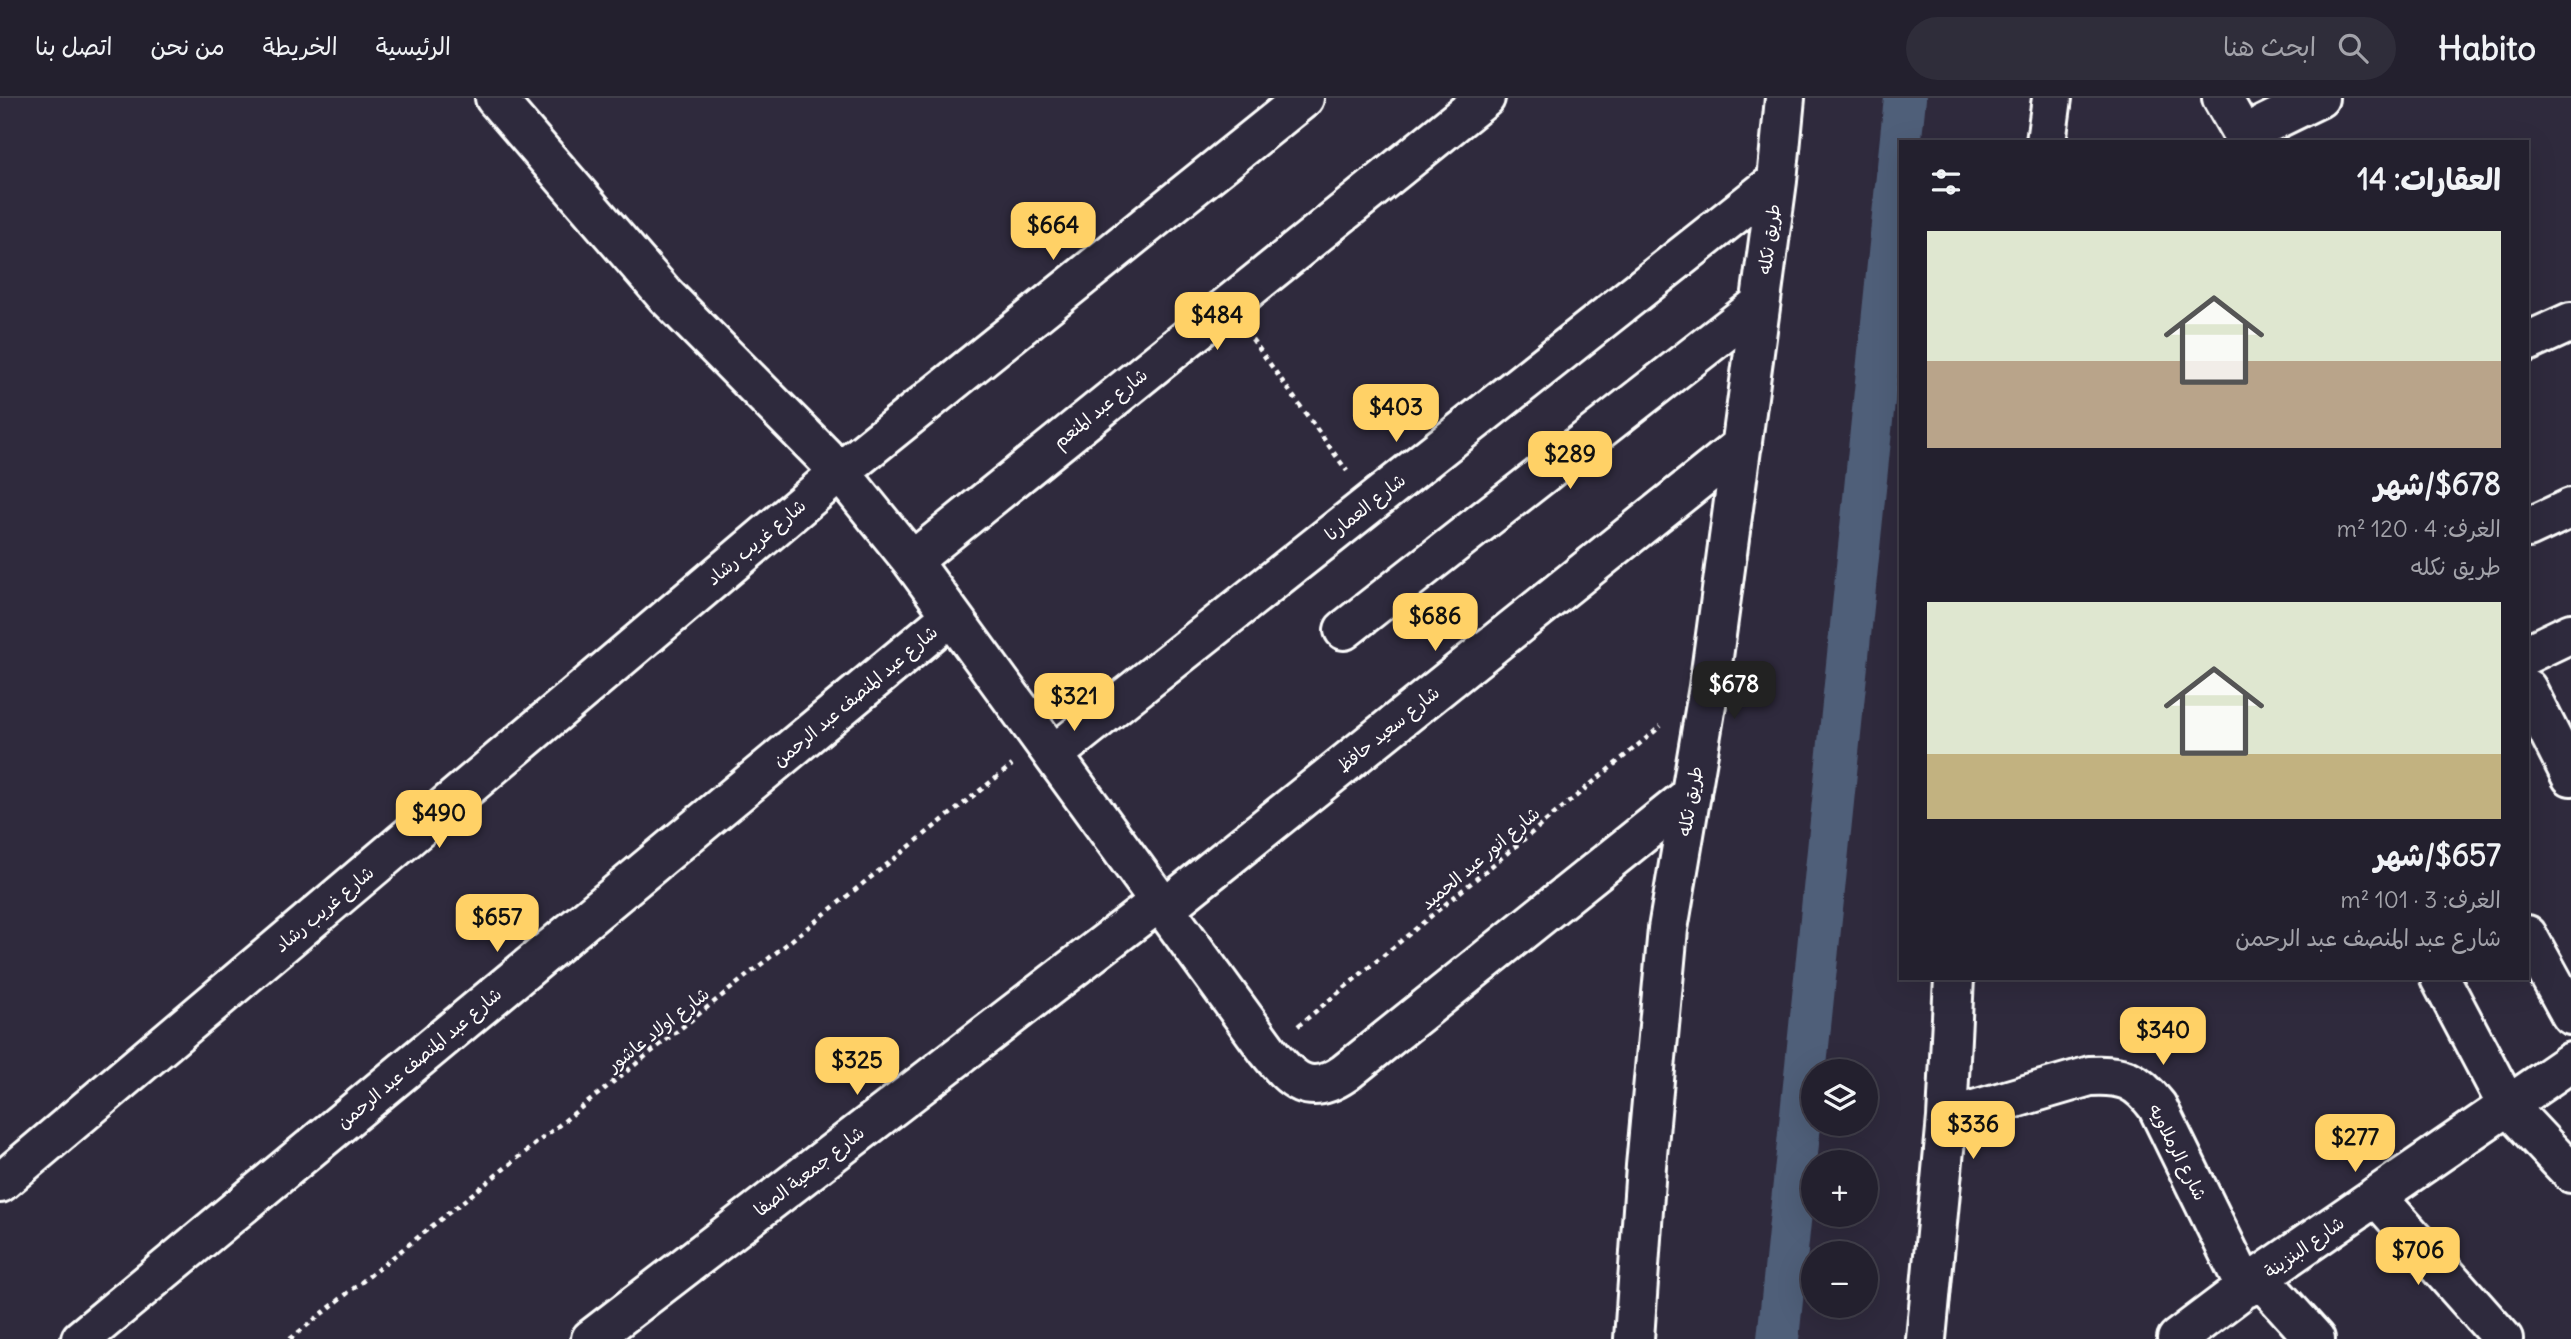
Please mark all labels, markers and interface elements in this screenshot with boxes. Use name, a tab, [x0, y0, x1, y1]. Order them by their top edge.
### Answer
search box	[1906, 17, 2396, 80]
text: Habito	[2438, 27, 2536, 69]
icon: search	[2334, 29, 2372, 67]
text: ابحث هنا	[2223, 30, 2316, 63]
text: اتصل بنا	[35, 31, 113, 61]
text: من نحن	[151, 31, 225, 61]
text: الخريطة	[263, 31, 338, 61]
text: الرئيسية	[376, 31, 451, 61]
text: العقارات: 14	[2357, 160, 2501, 198]
icon: filters	[1927, 163, 1965, 201]
pin: $664	[1012, 202, 1094, 262]
street label: طريق نكله	[1753, 202, 1785, 276]
text: $664	[1027, 210, 1079, 239]
icon: home	[2151, 277, 2277, 403]
pin: $484	[1176, 292, 1258, 352]
text: $484	[1191, 300, 1243, 329]
street label: شارع عبد المنعم	[1048, 363, 1154, 455]
pin: $403	[1355, 384, 1437, 444]
text: $403	[1369, 392, 1423, 421]
pin: $289	[1529, 432, 1611, 491]
text: $289	[1544, 439, 1596, 468]
text: $678/شهر	[2374, 465, 2501, 503]
street label: شارع العمارنا	[1320, 468, 1411, 546]
street label: شارع غريب رشاد	[702, 494, 811, 591]
text: الغرف: 4 · 120 m²	[2337, 514, 2501, 543]
text: طريق نكله	[2411, 552, 2501, 581]
pin: $686	[1394, 594, 1476, 653]
text: $686	[1409, 601, 1461, 630]
street label: شارع عبد المنصف عبد الرحمن	[768, 620, 943, 772]
icon: home	[2151, 648, 2277, 774]
pin: $678	[1693, 662, 1775, 721]
text: $678	[1709, 669, 1759, 698]
pin: $321	[1033, 674, 1115, 733]
text: $321	[1050, 681, 1098, 710]
street label: شارع سعيد حافظ	[1332, 681, 1444, 778]
street label: طريق نكله	[1673, 764, 1707, 838]
pin: $490	[398, 790, 480, 850]
text: $490	[412, 798, 466, 827]
street label: شارع انور عبد الحميد	[1416, 801, 1545, 915]
text: $657/شهر	[2374, 836, 2501, 874]
street label: شارع غريب رشاد	[270, 861, 379, 958]
text: الغرف: 3 · 101 m²	[2340, 885, 2501, 914]
pin: $657	[456, 894, 538, 954]
text: $657	[472, 902, 522, 931]
text: شارع عبد المنصف عبد الرحمن	[2235, 923, 2501, 952]
street label: شارع عبد المنصف عبد الرحمن	[332, 982, 507, 1134]
street label: شارع اولاد عاشور	[601, 982, 714, 1078]
pin: $340	[2122, 1007, 2204, 1067]
text: $340	[2136, 1015, 2190, 1044]
pin: $325	[816, 1038, 898, 1097]
text: $325	[831, 1045, 883, 1074]
map controls	[1801, 1059, 1878, 1318]
button: layers	[1801, 1059, 1878, 1136]
street label: شارع الرملاويه	[2143, 1100, 2212, 1205]
pin: $336	[1932, 1102, 2014, 1161]
text: $336	[1947, 1109, 1999, 1138]
pin: $277	[2314, 1114, 2396, 1174]
street label: شارع جمعية الصفا	[749, 1121, 869, 1222]
text: $277	[2331, 1122, 2379, 1151]
button: +	[1801, 1150, 1878, 1227]
street label: شارع البنزينة	[2260, 1211, 2349, 1284]
pin: $706	[2377, 1228, 2459, 1287]
text: $706	[2392, 1235, 2444, 1264]
button: −	[1801, 1241, 1878, 1318]

